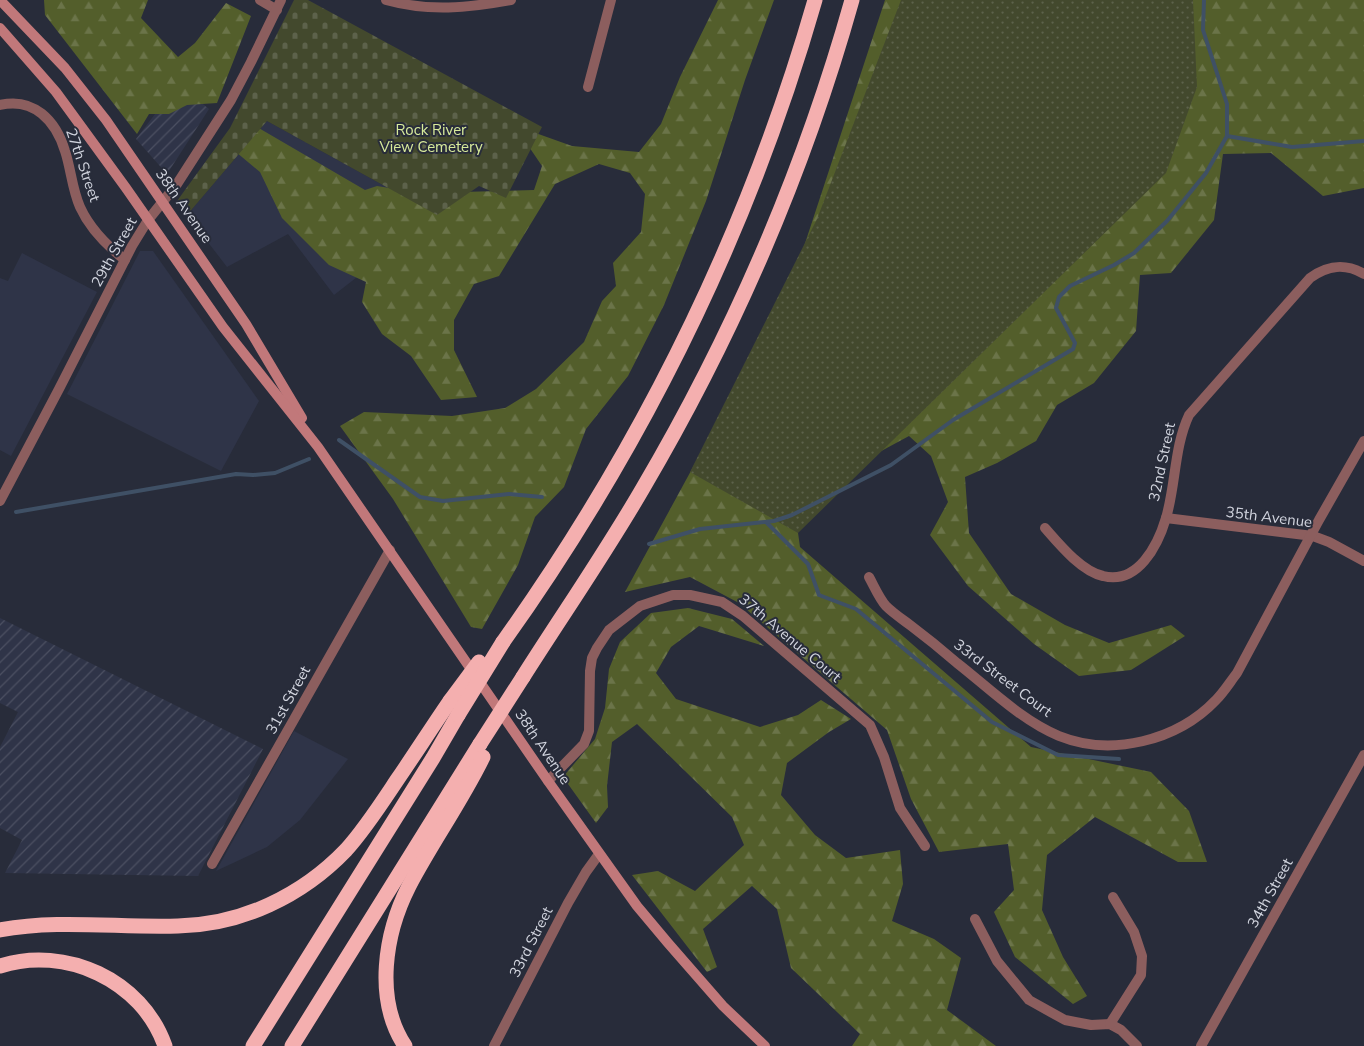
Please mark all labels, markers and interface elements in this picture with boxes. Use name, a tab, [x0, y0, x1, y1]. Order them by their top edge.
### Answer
park label: Rock River View Cemetery	[378, 120, 483, 157]
street label: 27th Street	[61, 126, 105, 205]
street label: 38th Avenue	[151, 165, 217, 247]
street label: 29th Street	[87, 213, 142, 290]
street label: 32nd Street	[1144, 420, 1180, 503]
street label: 35th Avenue	[1225, 502, 1313, 532]
street label: 37th Avenue Court	[735, 589, 846, 687]
street label: 33rd Street Court	[950, 635, 1057, 722]
street label: 31st Street	[261, 662, 315, 738]
street label: 38th Avenue	[510, 705, 576, 789]
street label: 34th Street	[1243, 854, 1298, 931]
street label: 33rd Street	[505, 903, 558, 981]

